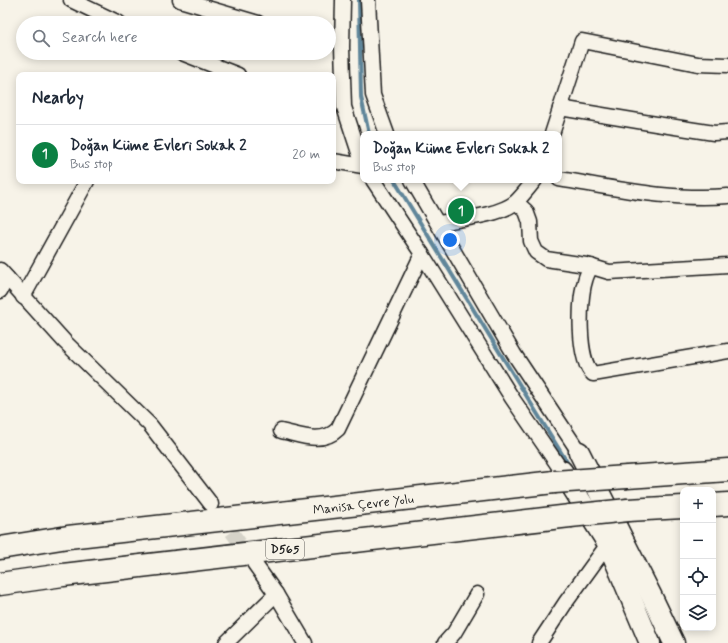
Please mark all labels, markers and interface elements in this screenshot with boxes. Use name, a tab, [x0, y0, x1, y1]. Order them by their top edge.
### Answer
search box	[16, 16, 336, 60]
icon: search	[30, 27, 52, 49]
text: Search here	[62, 28, 138, 48]
text: Nearby	[32, 87, 84, 109]
popup	[360, 131, 562, 183]
text: Doğan Küme Evleri Sokak 2	[70, 136, 247, 156]
text: Doğan Küme Evleri Sokak 2	[373, 139, 549, 159]
text: 1	[42, 146, 48, 163]
text: 20 m	[292, 146, 320, 163]
text: Bus stop	[70, 156, 113, 173]
text: Bus stop	[373, 159, 416, 176]
pin: 1	[448, 196, 474, 226]
your location	[440, 230, 460, 250]
map controls	[680, 487, 716, 631]
button: +	[680, 487, 716, 523]
street label: Manisa Çevre Yolu	[312, 491, 415, 519]
button: −	[680, 523, 716, 559]
road number: D565	[266, 539, 304, 559]
button: locate	[680, 559, 716, 595]
button: layers	[680, 595, 716, 631]

